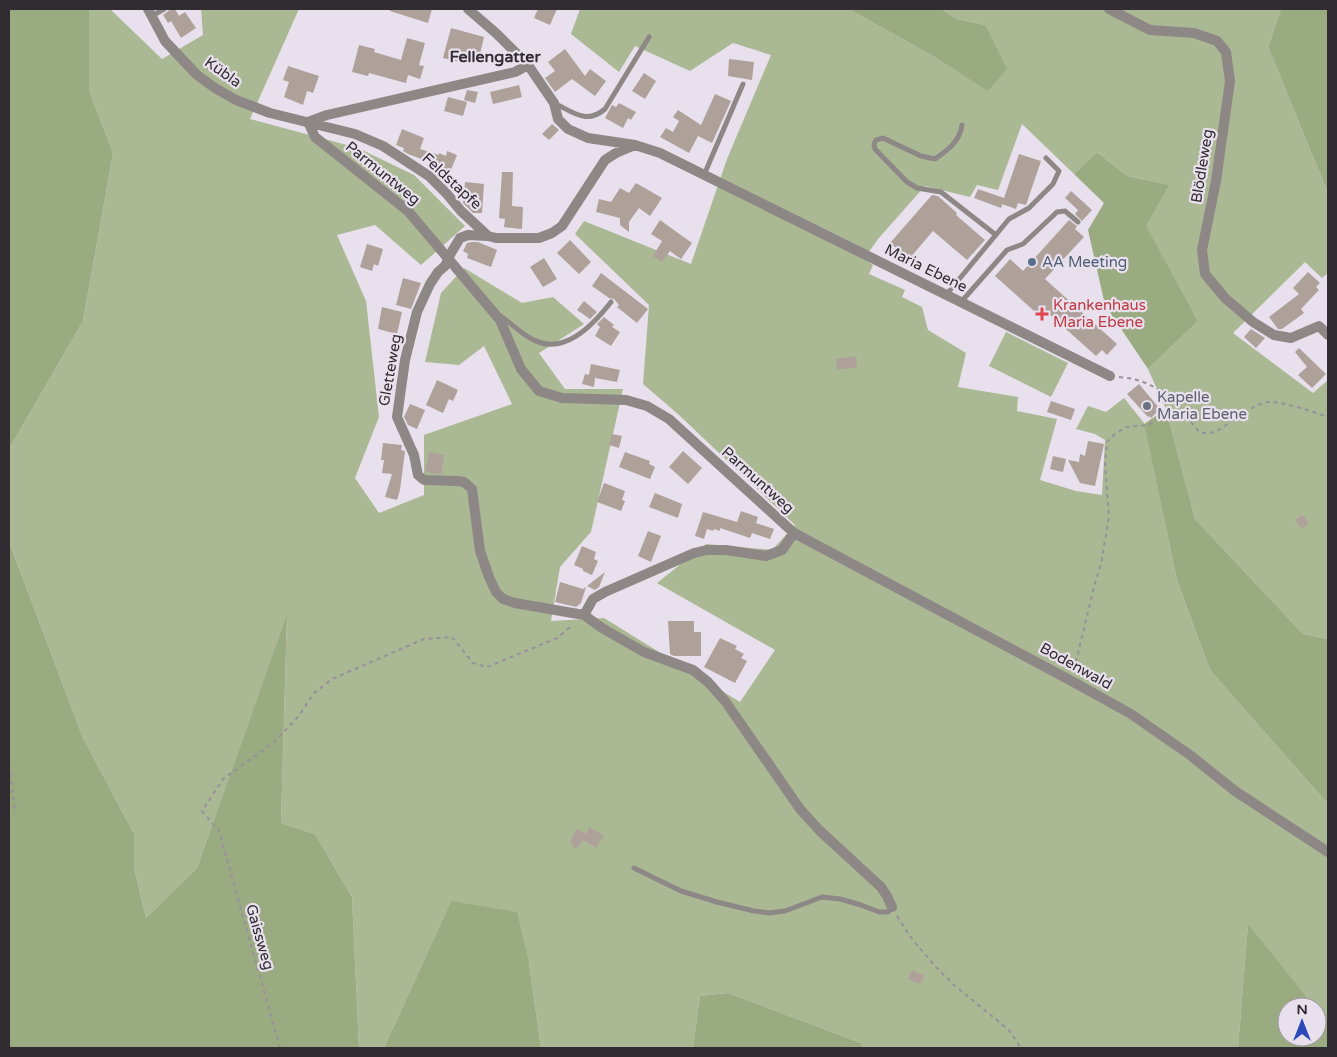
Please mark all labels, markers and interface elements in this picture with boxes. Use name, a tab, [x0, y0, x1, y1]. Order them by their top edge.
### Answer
district label: Fellengatter	[449, 47, 541, 67]
street label: Kübla	[201, 53, 245, 91]
street label: Blödleweg	[1187, 128, 1217, 204]
street label: Parmuntweg	[342, 137, 424, 209]
street label: Feldstapfe	[419, 149, 485, 213]
street label: Maria Ebene	[882, 240, 970, 296]
place label: AA Meeting	[1042, 253, 1127, 271]
marker: AA Meeting	[1026, 256, 1038, 268]
place label: Krankenhaus Maria Ebene	[1053, 296, 1146, 331]
marker: Krankenhaus Maria Ebene	[1035, 307, 1049, 321]
street label: Gletteweg	[375, 332, 405, 408]
place label: Kapelle Maria Ebene	[1157, 388, 1247, 423]
marker: Kapelle Maria Ebene	[1141, 400, 1153, 412]
street label: Parmuntweg	[718, 443, 798, 517]
street label: Bodenwald	[1037, 639, 1115, 693]
street label: Gaissweg	[242, 902, 278, 972]
north arrow	[1277, 997, 1327, 1047]
text: N	[1296, 1001, 1308, 1018]

